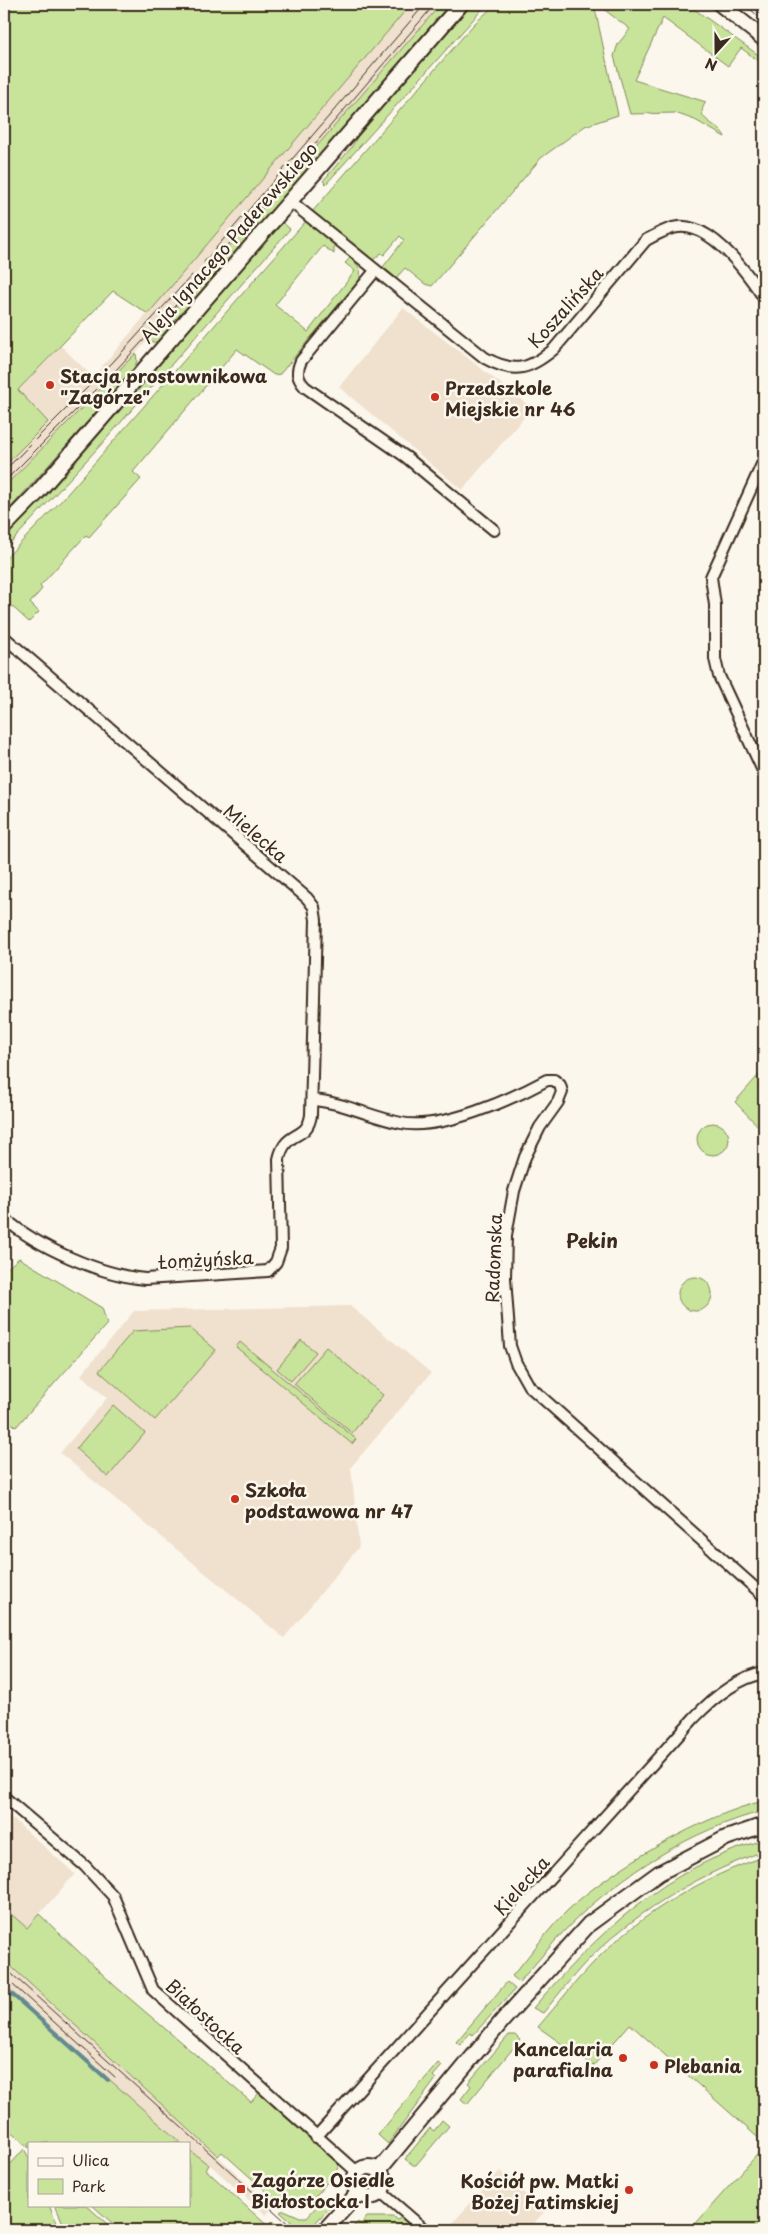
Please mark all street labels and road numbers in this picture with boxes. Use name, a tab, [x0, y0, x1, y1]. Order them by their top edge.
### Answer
street label: Aleja Ignacego Paderewskiego	[133, 135, 323, 349]
street label: Koszalińska	[521, 260, 610, 354]
street label: Mielecka	[218, 797, 295, 869]
street label: Radomska	[478, 1212, 508, 1303]
street label: Łomżyńska	[157, 1243, 255, 1275]
street label: Kielecka	[487, 1848, 556, 1921]
street label: Białostocka	[160, 1972, 252, 2061]

